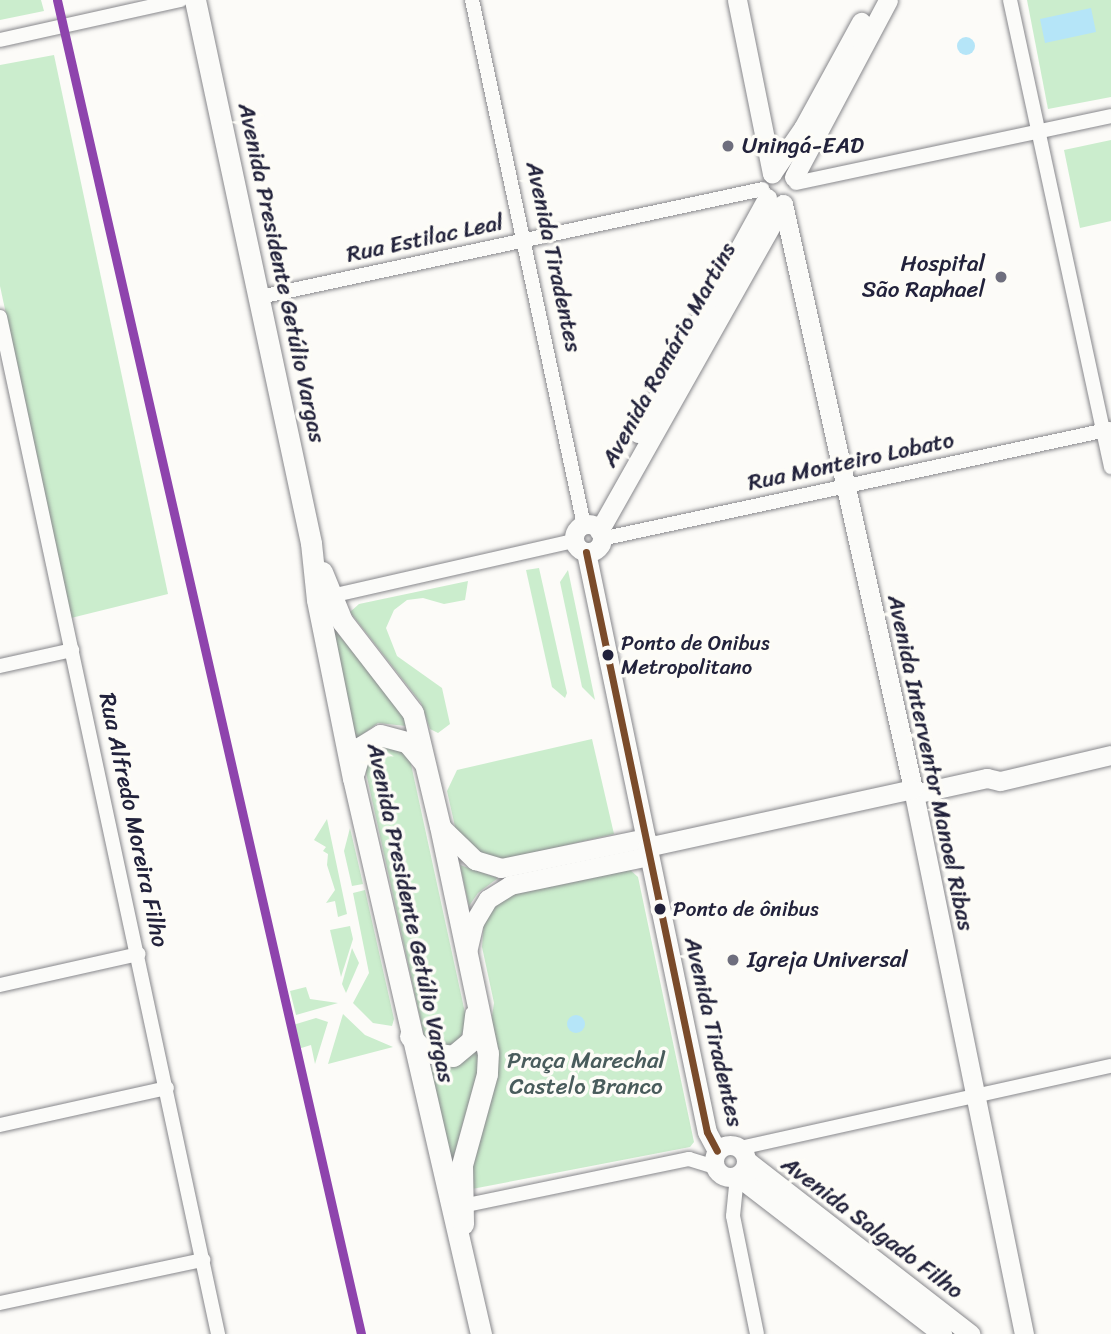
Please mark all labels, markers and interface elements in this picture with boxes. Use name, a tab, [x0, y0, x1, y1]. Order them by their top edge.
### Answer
street label: Avenida Presidente Getúlio Vargas	[232, 101, 330, 445]
place label: Uningá-EAD	[742, 132, 864, 160]
marker: Uningá-EAD	[720, 138, 736, 154]
street label: Avenida Tiradentes	[519, 159, 587, 355]
street label: Rua Estilac Leal	[344, 209, 506, 269]
street label: Avenida Romário Martins	[596, 238, 742, 472]
place label: Hospital São Raphael	[862, 250, 985, 304]
marker: Hospital São Raphael	[991, 267, 1011, 287]
street label: Rua Monteiro Lobato	[745, 427, 957, 497]
street label: Avenida Interventor Manoel Ribas	[881, 592, 979, 934]
place label: Ponto de Onibus Metropolitano	[621, 630, 770, 680]
marker: Ponto de Onibus Metropolitano	[601, 648, 615, 662]
street label: Rua Alfredo Moreira Filho	[92, 690, 174, 950]
street label: Avenida Presidente Getúlio Vargas	[361, 741, 459, 1085]
place label: Ponto de ônibus	[673, 896, 819, 922]
marker: Ponto de ônibus	[653, 902, 667, 916]
street label: Avenida Tiradentes	[678, 934, 748, 1130]
place label: Igreja Universal	[747, 946, 908, 974]
marker: Igreja Universal	[725, 952, 741, 968]
park label: Praça Marechal Castelo Branco	[507, 1047, 665, 1101]
street label: Avenida Salgado Filho	[776, 1151, 968, 1305]

